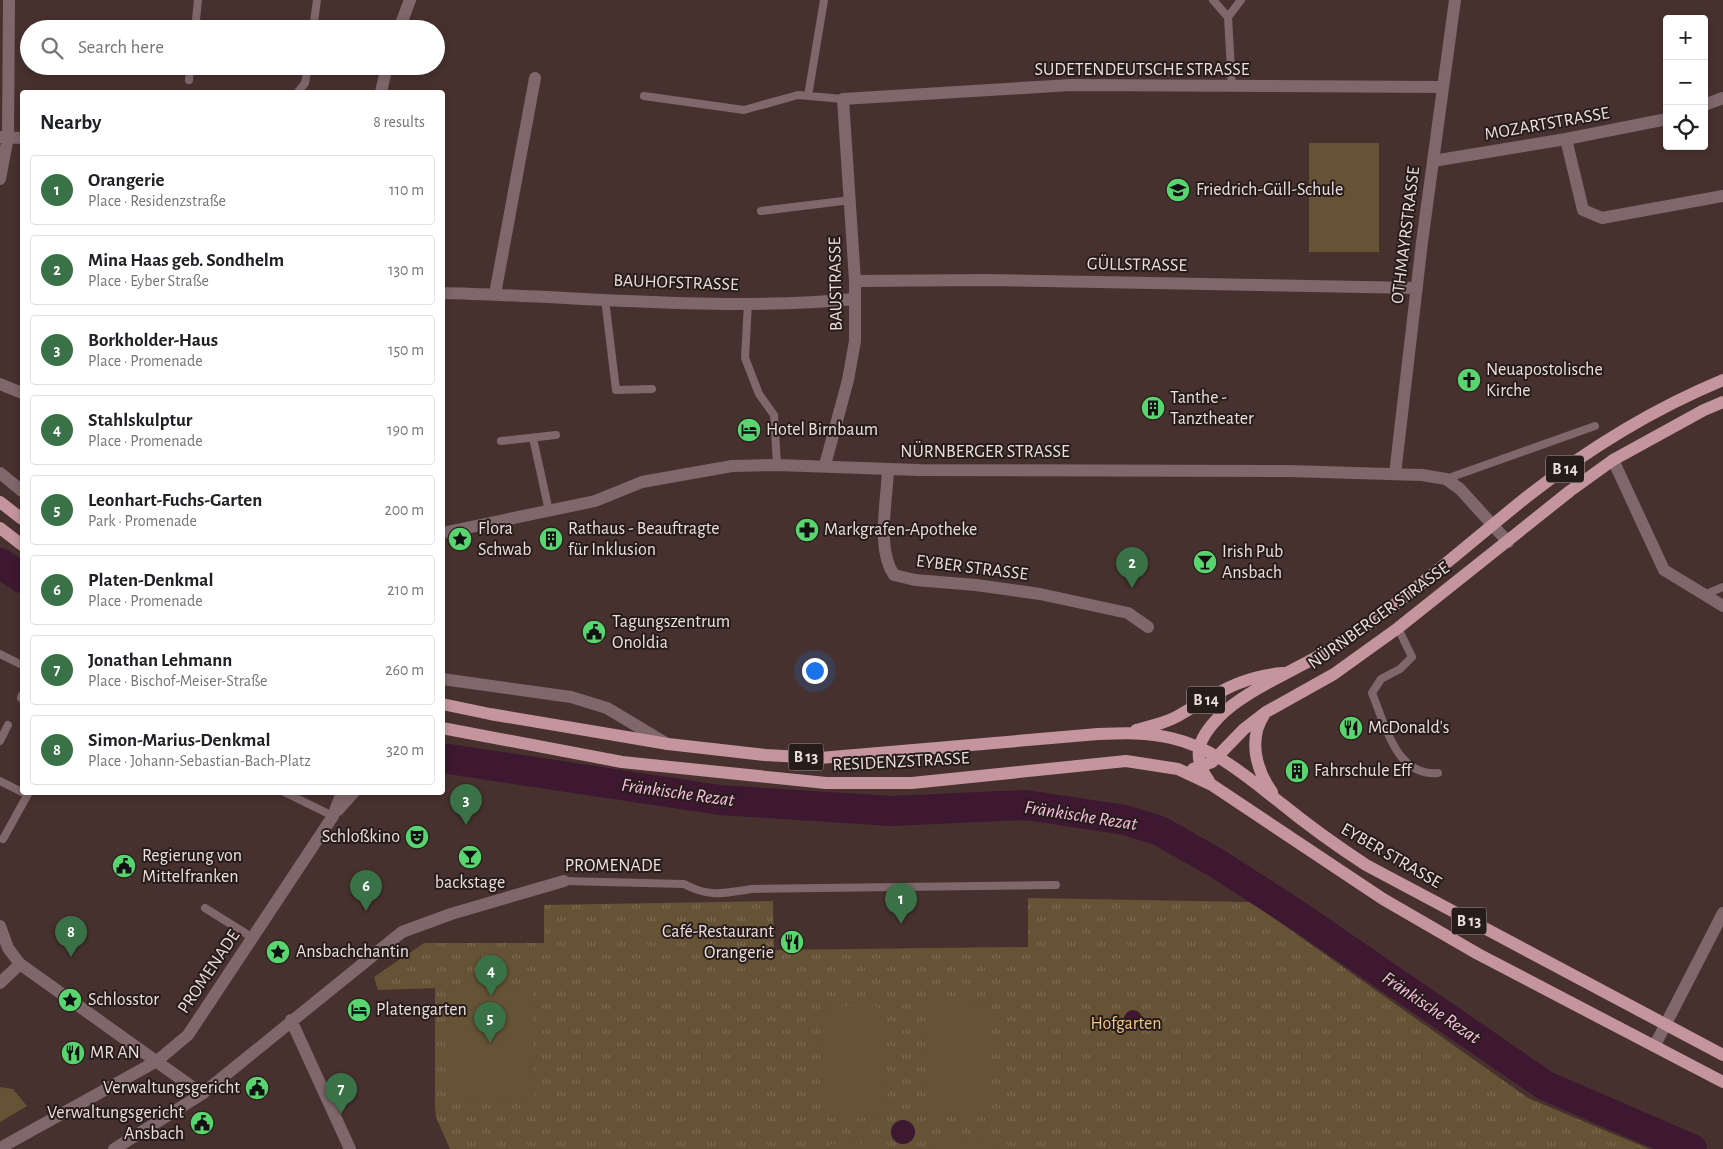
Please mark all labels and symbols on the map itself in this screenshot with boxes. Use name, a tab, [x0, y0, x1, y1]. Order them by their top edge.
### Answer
street label: SUDETENDEUTSCHE STRASSE	[1035, 61, 1250, 79]
street label: MOZARTSTRASSE	[1483, 104, 1611, 144]
street label: OTHMAYRSTRASSE	[1389, 165, 1423, 305]
school or university icon: Friedrich-Güll-Schule	[1165, 177, 1191, 203]
place label: Friedrich-Güll-Schule	[1196, 181, 1343, 199]
street label: BAUSTRASSE	[826, 236, 846, 331]
street label: GÜLLSTRASSE	[1087, 253, 1188, 275]
street label: BAUHOFSTRASSE	[613, 272, 739, 294]
place label: Neuapostolische Kirche	[1486, 361, 1603, 400]
church icon: Neuapostolische Kirche	[1456, 367, 1482, 393]
place label: Tanthe - Tanztheater	[1170, 389, 1254, 428]
building icon: Tanthe - Tanztheater	[1140, 395, 1166, 421]
hotel icon: Hotel Birnbaum	[736, 417, 762, 443]
place label: Hotel Birnbaum	[766, 421, 878, 439]
street label: NÜRNBERGER STRASSE	[900, 441, 1070, 461]
road number: B 14	[1546, 456, 1584, 482]
pharmacy icon: Markgrafen-Apotheke	[794, 517, 820, 543]
place label: Flora Schwab	[478, 520, 532, 559]
place label: Rathaus - Beauftragte für Inklusion	[568, 520, 720, 559]
place label: Markgrafen-Apotheke	[824, 521, 977, 539]
place icon: Flora Schwab	[447, 526, 473, 552]
building icon: Rathaus - Beauftragte für Inklusion	[538, 526, 564, 552]
place label: Irish Pub Ansbach	[1222, 543, 1283, 582]
pin: 2	[1116, 547, 1148, 588]
bar icon: Irish Pub Ansbach	[1192, 549, 1218, 575]
street label: EYBER STRASSE	[915, 552, 1029, 584]
street label: NÜRNBERGER STRASSE	[1304, 557, 1453, 673]
place label: Tagungszentrum Onoldia	[612, 613, 730, 652]
public building icon: Tagungszentrum Onoldia	[581, 619, 607, 645]
your location	[802, 658, 828, 684]
road number: B 14	[1187, 686, 1225, 714]
restaurant icon: McDonald's	[1338, 715, 1364, 741]
place label: McDonald's	[1368, 719, 1450, 737]
road number: B 13	[788, 744, 824, 770]
street label: RESIDENZSTRASSE	[832, 749, 970, 775]
building icon: Fahrschule Eff	[1284, 758, 1310, 784]
place label: Fahrschule Eff	[1314, 762, 1413, 780]
water label: Fränkische Rezat	[620, 776, 736, 810]
pin: 3	[450, 784, 482, 825]
water label: Fränkische Rezat	[1023, 798, 1139, 834]
street label: EYBER STRASSE	[1338, 820, 1445, 892]
theatre icon: Schloßkino	[404, 824, 430, 850]
place label: Schloßkino	[322, 828, 400, 846]
bar icon: backstage	[457, 844, 483, 870]
place label: Regierung von Mittelfranken	[142, 847, 242, 886]
public building icon: Regierung von Mittelfranken	[111, 853, 137, 879]
street label: PROMENADE	[565, 857, 662, 875]
pin: 6	[350, 870, 382, 911]
place label: backstage	[435, 874, 505, 892]
pin: 1	[885, 883, 917, 924]
road number: B 13	[1452, 908, 1486, 934]
pin: 8	[55, 916, 87, 957]
place label: Café-Restaurant Orangerie	[662, 923, 774, 962]
street label: PROMENADE	[175, 927, 244, 1017]
restaurant icon: Café-Restaurant Orangerie	[779, 929, 805, 955]
place icon: Ansbachchantin	[265, 939, 291, 965]
place label: Ansbachchantin	[296, 943, 409, 961]
pin: 4	[475, 955, 507, 996]
water label: Fränkische Rezat	[1378, 968, 1484, 1048]
place icon: Schlosstor	[57, 987, 83, 1013]
place label: Schlosstor	[88, 991, 159, 1009]
hotel icon: Platengarten	[346, 997, 372, 1023]
place label: Platengarten	[376, 1001, 467, 1019]
pin: 5	[474, 1002, 506, 1043]
park label: Hofgarten	[1090, 1015, 1162, 1033]
restaurant icon: MR AN	[60, 1040, 86, 1066]
place label: MR AN	[90, 1044, 140, 1062]
pin: 7	[325, 1073, 357, 1114]
public building icon: Verwaltungsgericht	[244, 1075, 270, 1101]
place label: Verwaltungsgericht	[103, 1079, 240, 1097]
place label: Verwaltungsgericht Ansbach	[47, 1104, 184, 1143]
public building icon: Verwaltungsgericht Ansbach	[189, 1110, 215, 1136]

